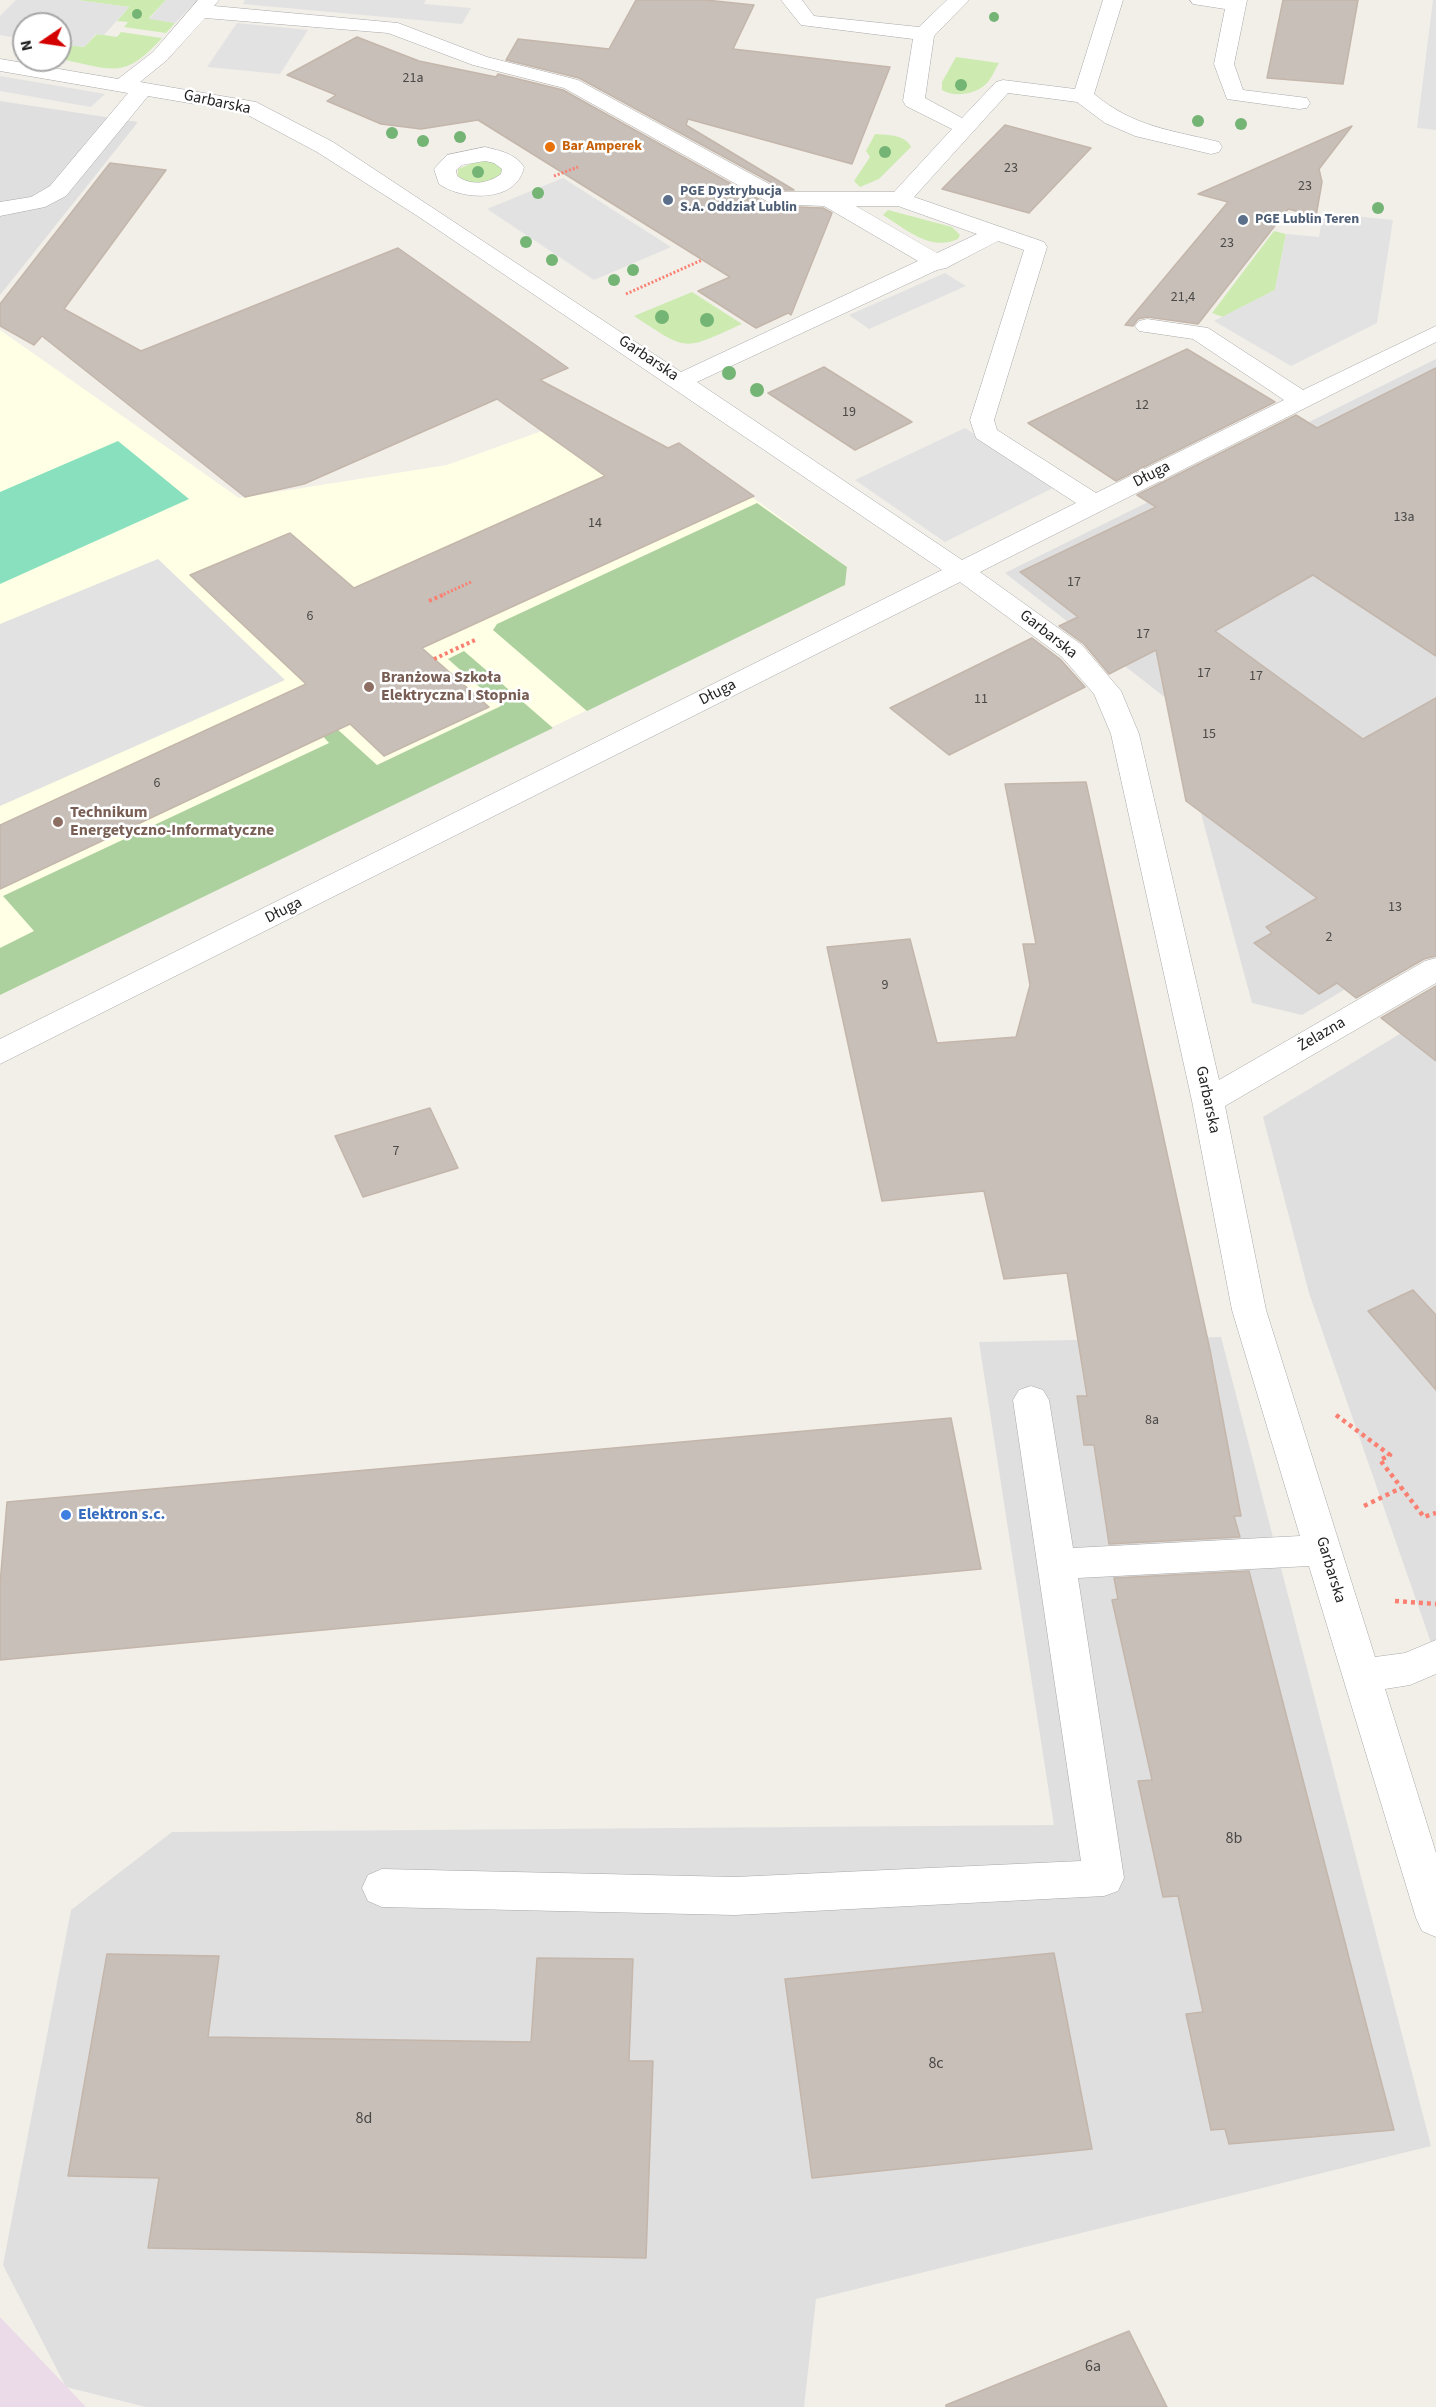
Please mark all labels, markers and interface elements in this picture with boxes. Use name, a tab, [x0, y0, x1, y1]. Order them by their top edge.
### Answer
north arrow	[12, 12, 72, 72]
text: N	[14, 38, 38, 53]
house number: 21a	[403, 71, 423, 87]
street label: Garbarska	[182, 87, 252, 119]
place label: Bar Amperek	[562, 139, 642, 155]
marker: Bar Amperek	[543, 140, 557, 154]
house number: 23	[1004, 161, 1018, 177]
house number: 23	[1298, 179, 1312, 195]
place label: PGE Dystrybucja S.A. Oddział Lublin	[680, 184, 797, 216]
marker: PGE Dystrybucja S.A. Oddział Lublin	[661, 193, 675, 207]
place label: PGE Lublin Teren	[1255, 212, 1359, 228]
marker: PGE Lublin Teren	[1236, 213, 1250, 227]
house number: 23	[1220, 236, 1234, 252]
house number: 21,4	[1171, 290, 1195, 306]
street label: Garbarska	[614, 332, 682, 386]
house number: 12	[1135, 398, 1149, 414]
house number: 19	[842, 405, 856, 421]
street label: Długa	[1130, 458, 1174, 492]
house number: 13a	[1394, 510, 1414, 526]
house number: 14	[588, 516, 602, 532]
house number: 17	[1067, 575, 1081, 591]
street label: Garbarska	[1015, 606, 1081, 664]
house number: 6	[307, 609, 313, 625]
house number: 17	[1136, 627, 1150, 643]
house number: 17	[1197, 666, 1211, 682]
place label: Branżowa Szkoła Elektryczna I Stopnia	[381, 668, 530, 706]
house number: 17	[1249, 669, 1263, 685]
street label: Długa	[696, 676, 740, 710]
marker: Branżowa Szkoła Elektryczna I Stopnia	[362, 680, 376, 694]
house number: 11	[974, 692, 988, 708]
house number: 15	[1202, 727, 1216, 743]
house number: 6	[154, 776, 160, 792]
place label: Technikum Energetyczno-Informatyczne	[70, 803, 274, 841]
marker: Technikum Energetyczno-Informatyczne	[51, 815, 65, 829]
street label: Długa	[262, 894, 306, 928]
house number: 13	[1388, 900, 1402, 916]
house number: 2	[1326, 930, 1332, 946]
house number: 9	[882, 978, 888, 994]
street label: Żelazna	[1295, 1014, 1349, 1056]
street label: Garbarska	[1191, 1065, 1223, 1135]
house number: 7	[393, 1144, 399, 1160]
house number: 8a	[1145, 1413, 1159, 1429]
place label: Elektron s.c.	[78, 1505, 165, 1525]
marker: Elektron s.c.	[59, 1508, 73, 1522]
street label: Garbarska	[1311, 1535, 1349, 1605]
house number: 8b	[1226, 1829, 1242, 1849]
house number: 8c	[928, 2054, 944, 2074]
house number: 8d	[356, 2109, 372, 2129]
house number: 6a	[1085, 2357, 1101, 2377]

